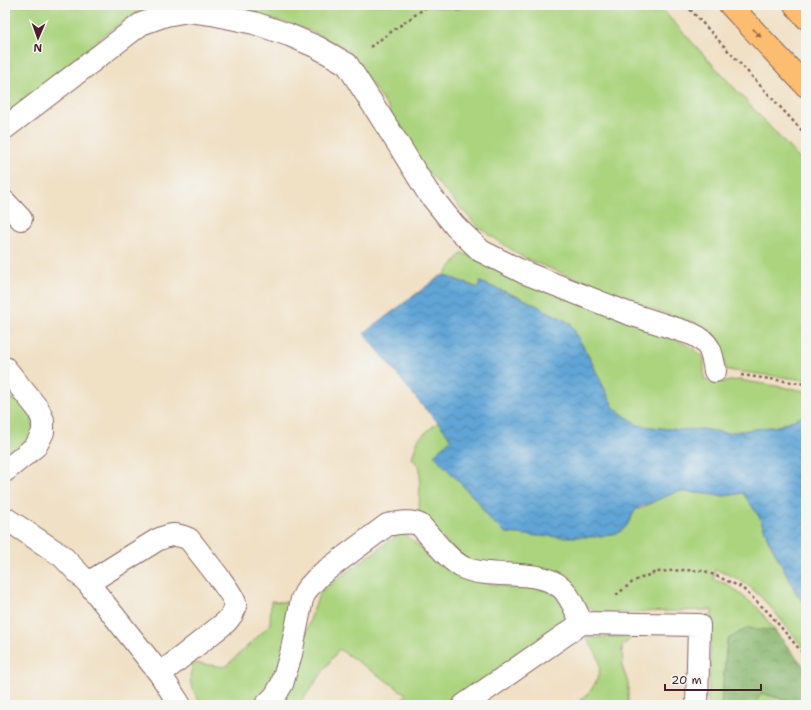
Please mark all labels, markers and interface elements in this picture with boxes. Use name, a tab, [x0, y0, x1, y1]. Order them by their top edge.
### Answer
north arrow	[18, 18, 58, 58]
one-way arrow	[752, 28, 761, 39]
text: N	[33, 40, 42, 55]
scale bar	[665, 666, 761, 692]
text: 20 m	[671, 672, 702, 688]

